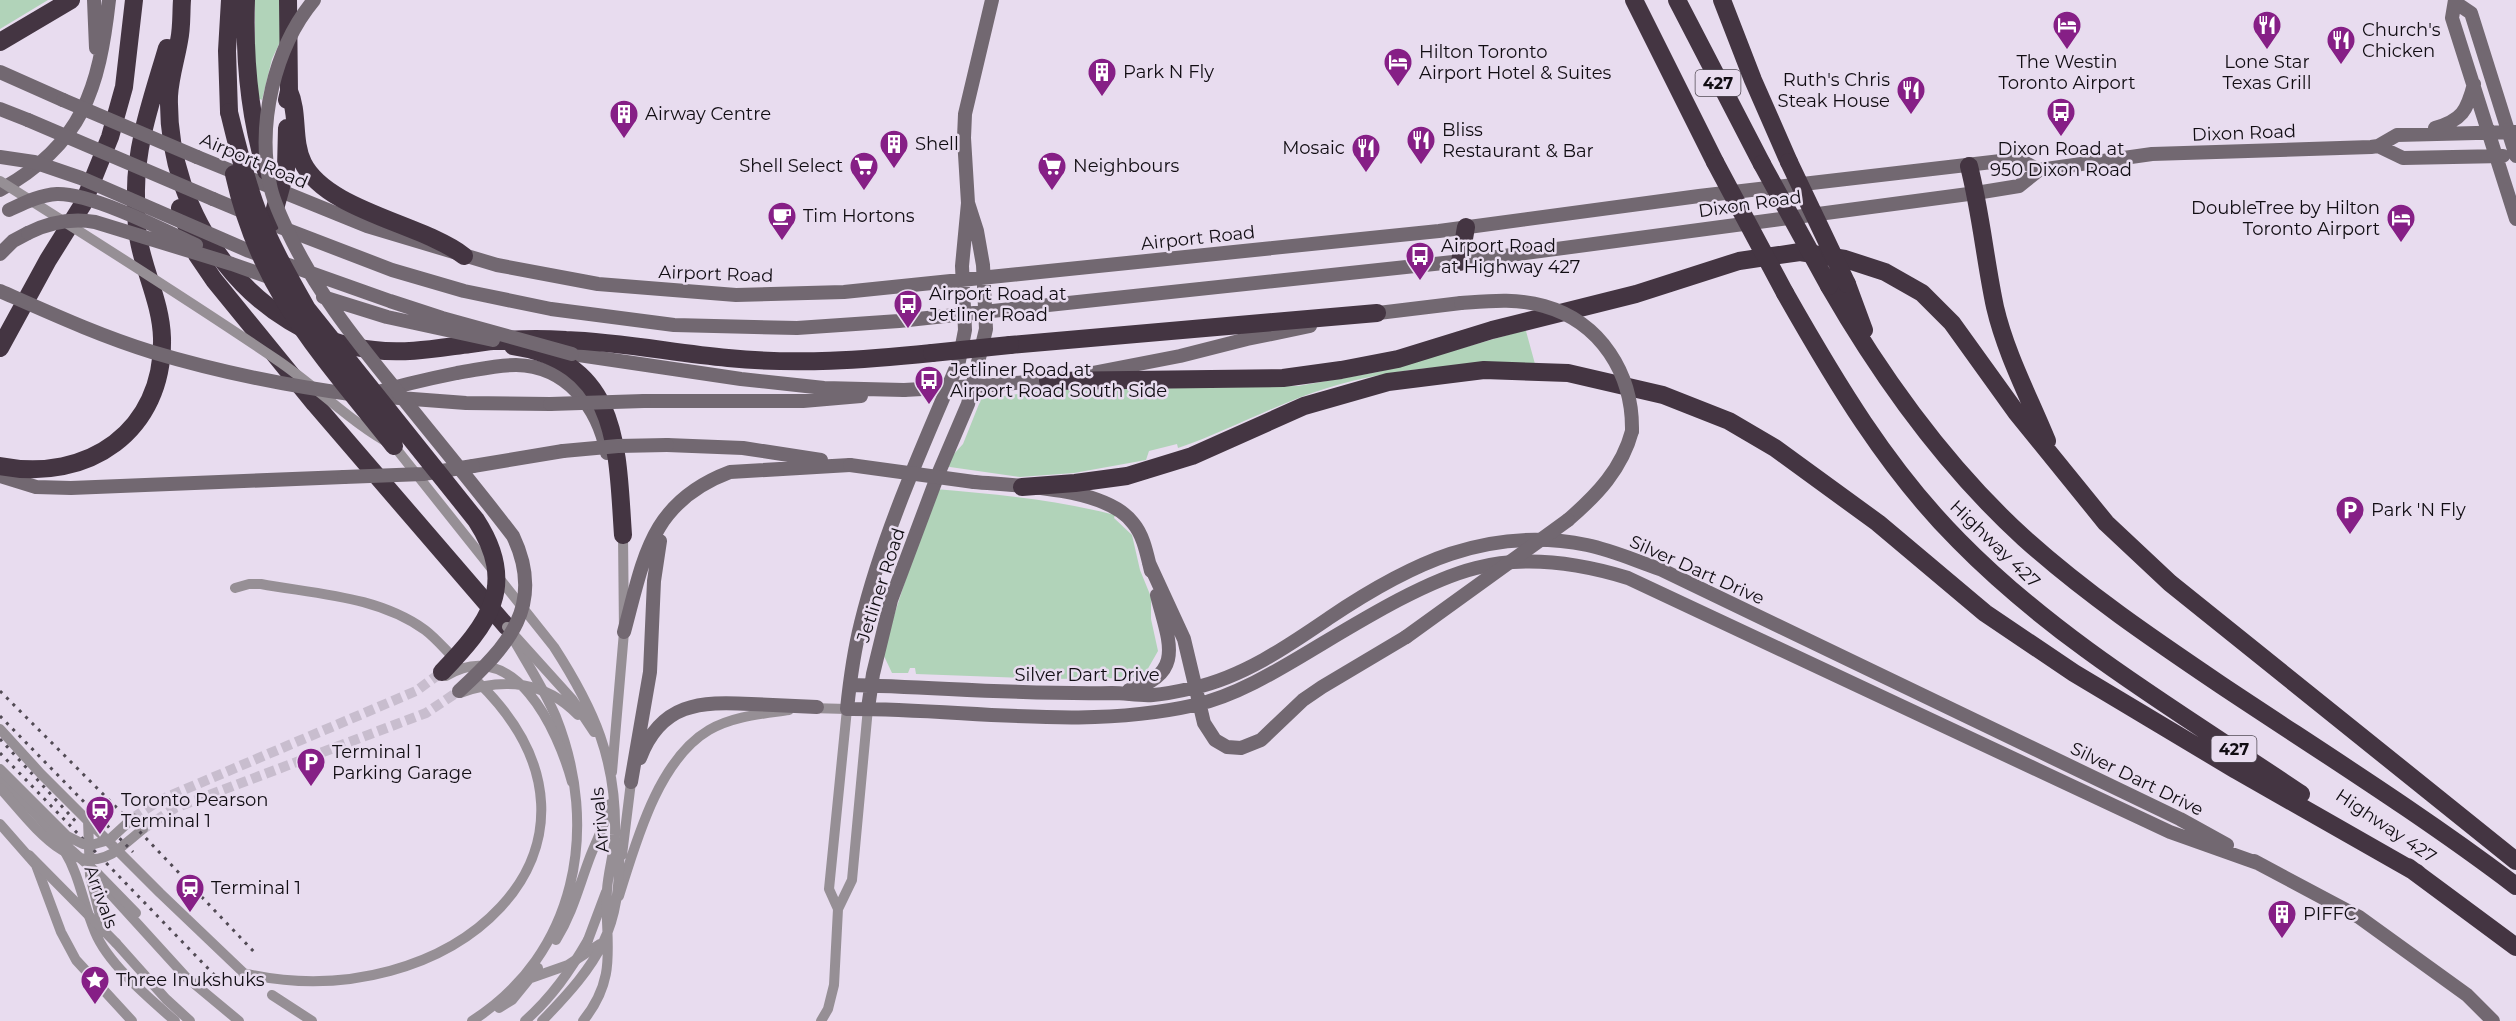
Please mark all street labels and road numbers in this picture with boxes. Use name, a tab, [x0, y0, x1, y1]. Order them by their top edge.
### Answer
road number: 427	[1696, 70, 1740, 96]
street label: Dixon Road	[2192, 120, 2296, 146]
street label: Airport Road	[197, 128, 311, 194]
street label: Dixon Road	[1697, 186, 1803, 222]
street label: Airport Road	[1140, 221, 1256, 255]
street label: Airport Road	[658, 261, 774, 287]
street label: Highway 427	[1945, 496, 2045, 592]
street label: Jetliner Road	[852, 525, 910, 646]
street label: Silver Dart Drive	[1626, 530, 1768, 610]
street label: Silver Dart Drive	[1014, 664, 1160, 686]
road number: 427	[2212, 736, 2256, 762]
street label: Silver Dart Drive	[2067, 737, 2207, 821]
street label: Highway 427	[2331, 784, 2441, 868]
street label: Arrivals	[586, 786, 614, 854]
street label: Arrivals	[79, 862, 123, 932]

